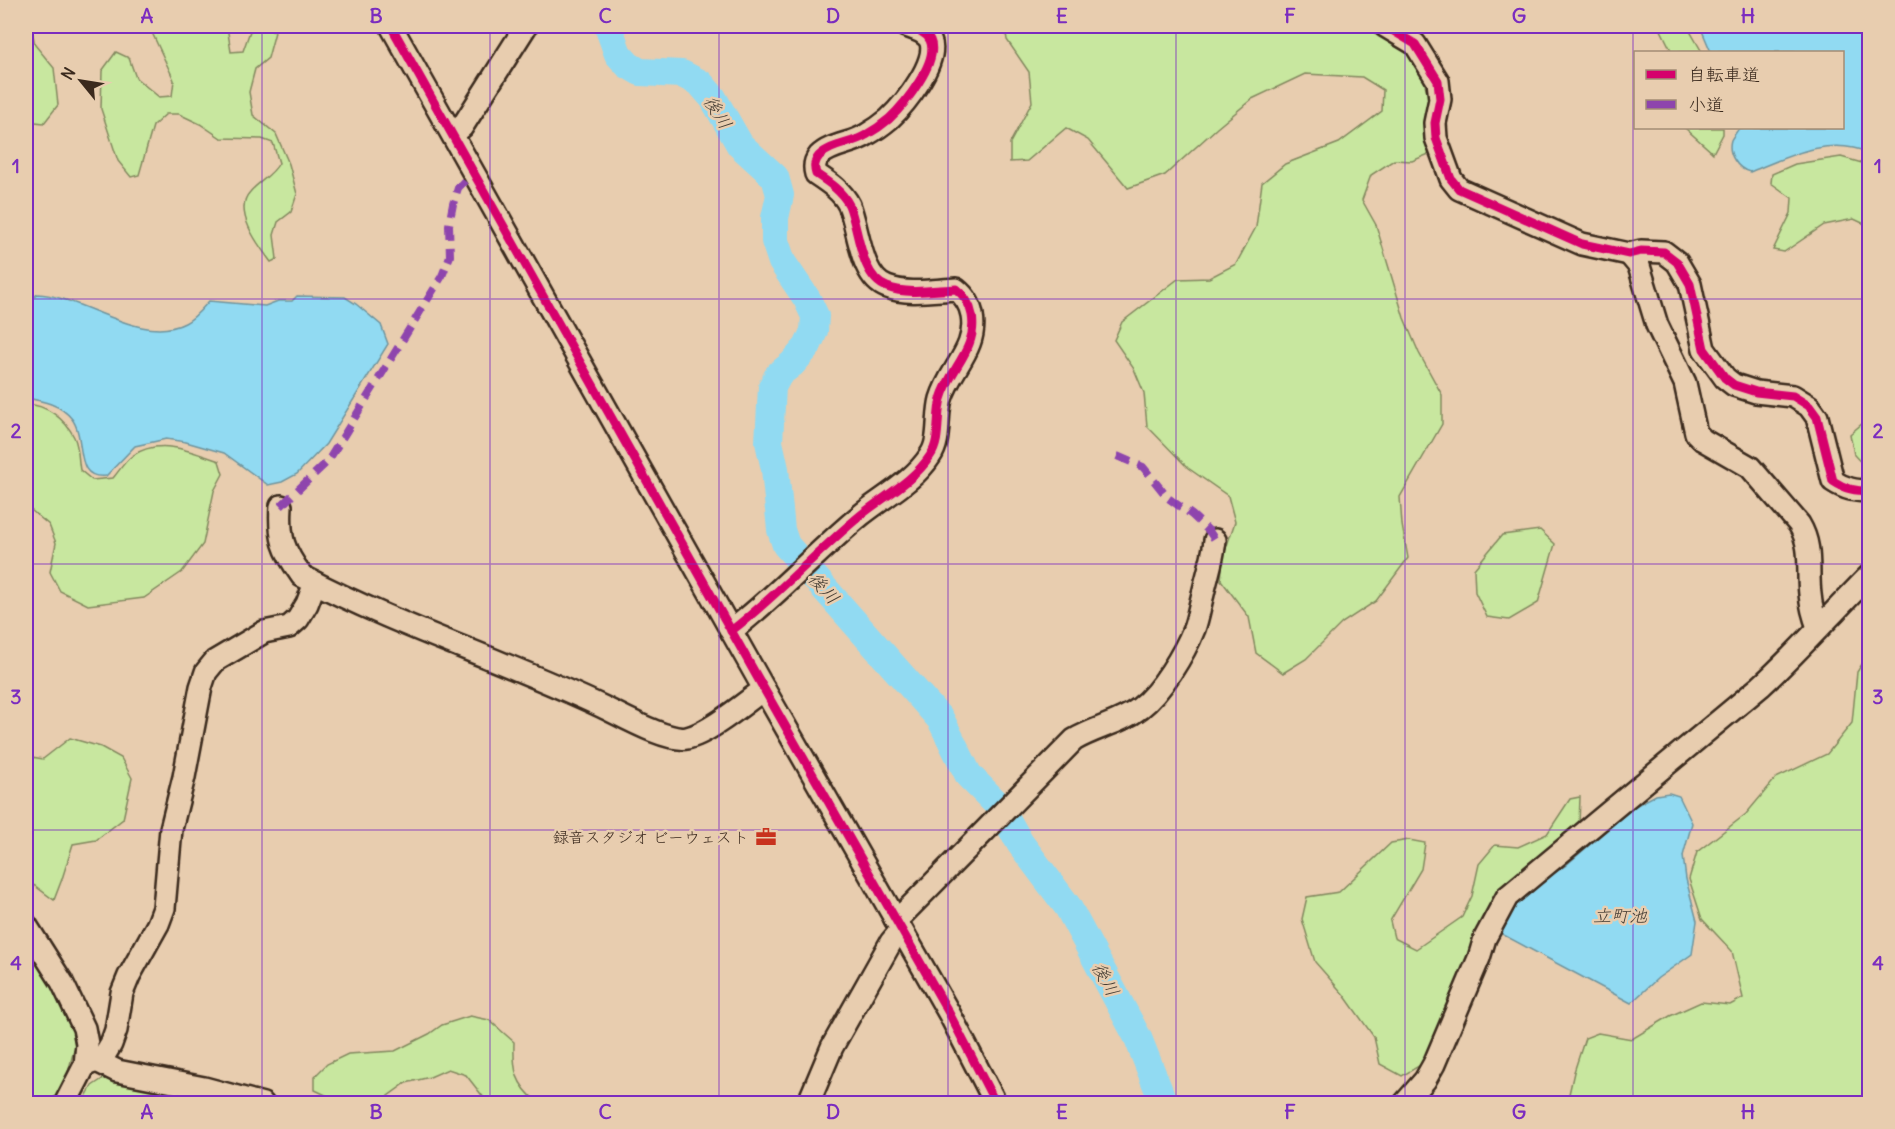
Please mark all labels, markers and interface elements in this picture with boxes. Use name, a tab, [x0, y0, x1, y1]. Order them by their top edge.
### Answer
text: A	[141, 3, 154, 28]
text: B	[369, 3, 383, 28]
text: C	[598, 3, 612, 28]
text: D	[826, 3, 840, 28]
text: E	[1056, 3, 1068, 28]
text: F	[1284, 3, 1296, 28]
text: G	[1512, 3, 1526, 28]
text: H	[1741, 3, 1755, 28]
north arrow	[51, 51, 111, 111]
legend	[1634, 51, 1844, 129]
text: 自転車道	[1688, 63, 1760, 86]
text: N	[57, 64, 79, 83]
water label: 後川	[699, 91, 737, 133]
text: 小道	[1688, 93, 1724, 116]
text: 1	[12, 153, 20, 178]
text: 1	[1874, 153, 1882, 178]
text: 2	[11, 418, 22, 443]
text: 2	[1873, 418, 1884, 443]
water label: 後川	[803, 567, 845, 609]
text: 3	[10, 684, 22, 709]
text: 3	[1872, 684, 1884, 709]
office icon: 録音スタジオ ビーウェスト	[754, 825, 778, 849]
place label: 録音スタジオ ビーウェスト	[552, 827, 749, 847]
water label: 立町池	[1593, 904, 1648, 927]
text: 4	[10, 950, 22, 975]
text: 4	[1872, 950, 1884, 975]
water label: 後川	[1087, 958, 1125, 1000]
text: A	[141, 1099, 154, 1124]
text: B	[369, 1099, 383, 1124]
text: C	[598, 1099, 612, 1124]
text: D	[826, 1099, 840, 1124]
text: E	[1056, 1099, 1068, 1124]
text: F	[1284, 1099, 1296, 1124]
text: G	[1512, 1099, 1526, 1124]
text: H	[1741, 1099, 1755, 1124]

